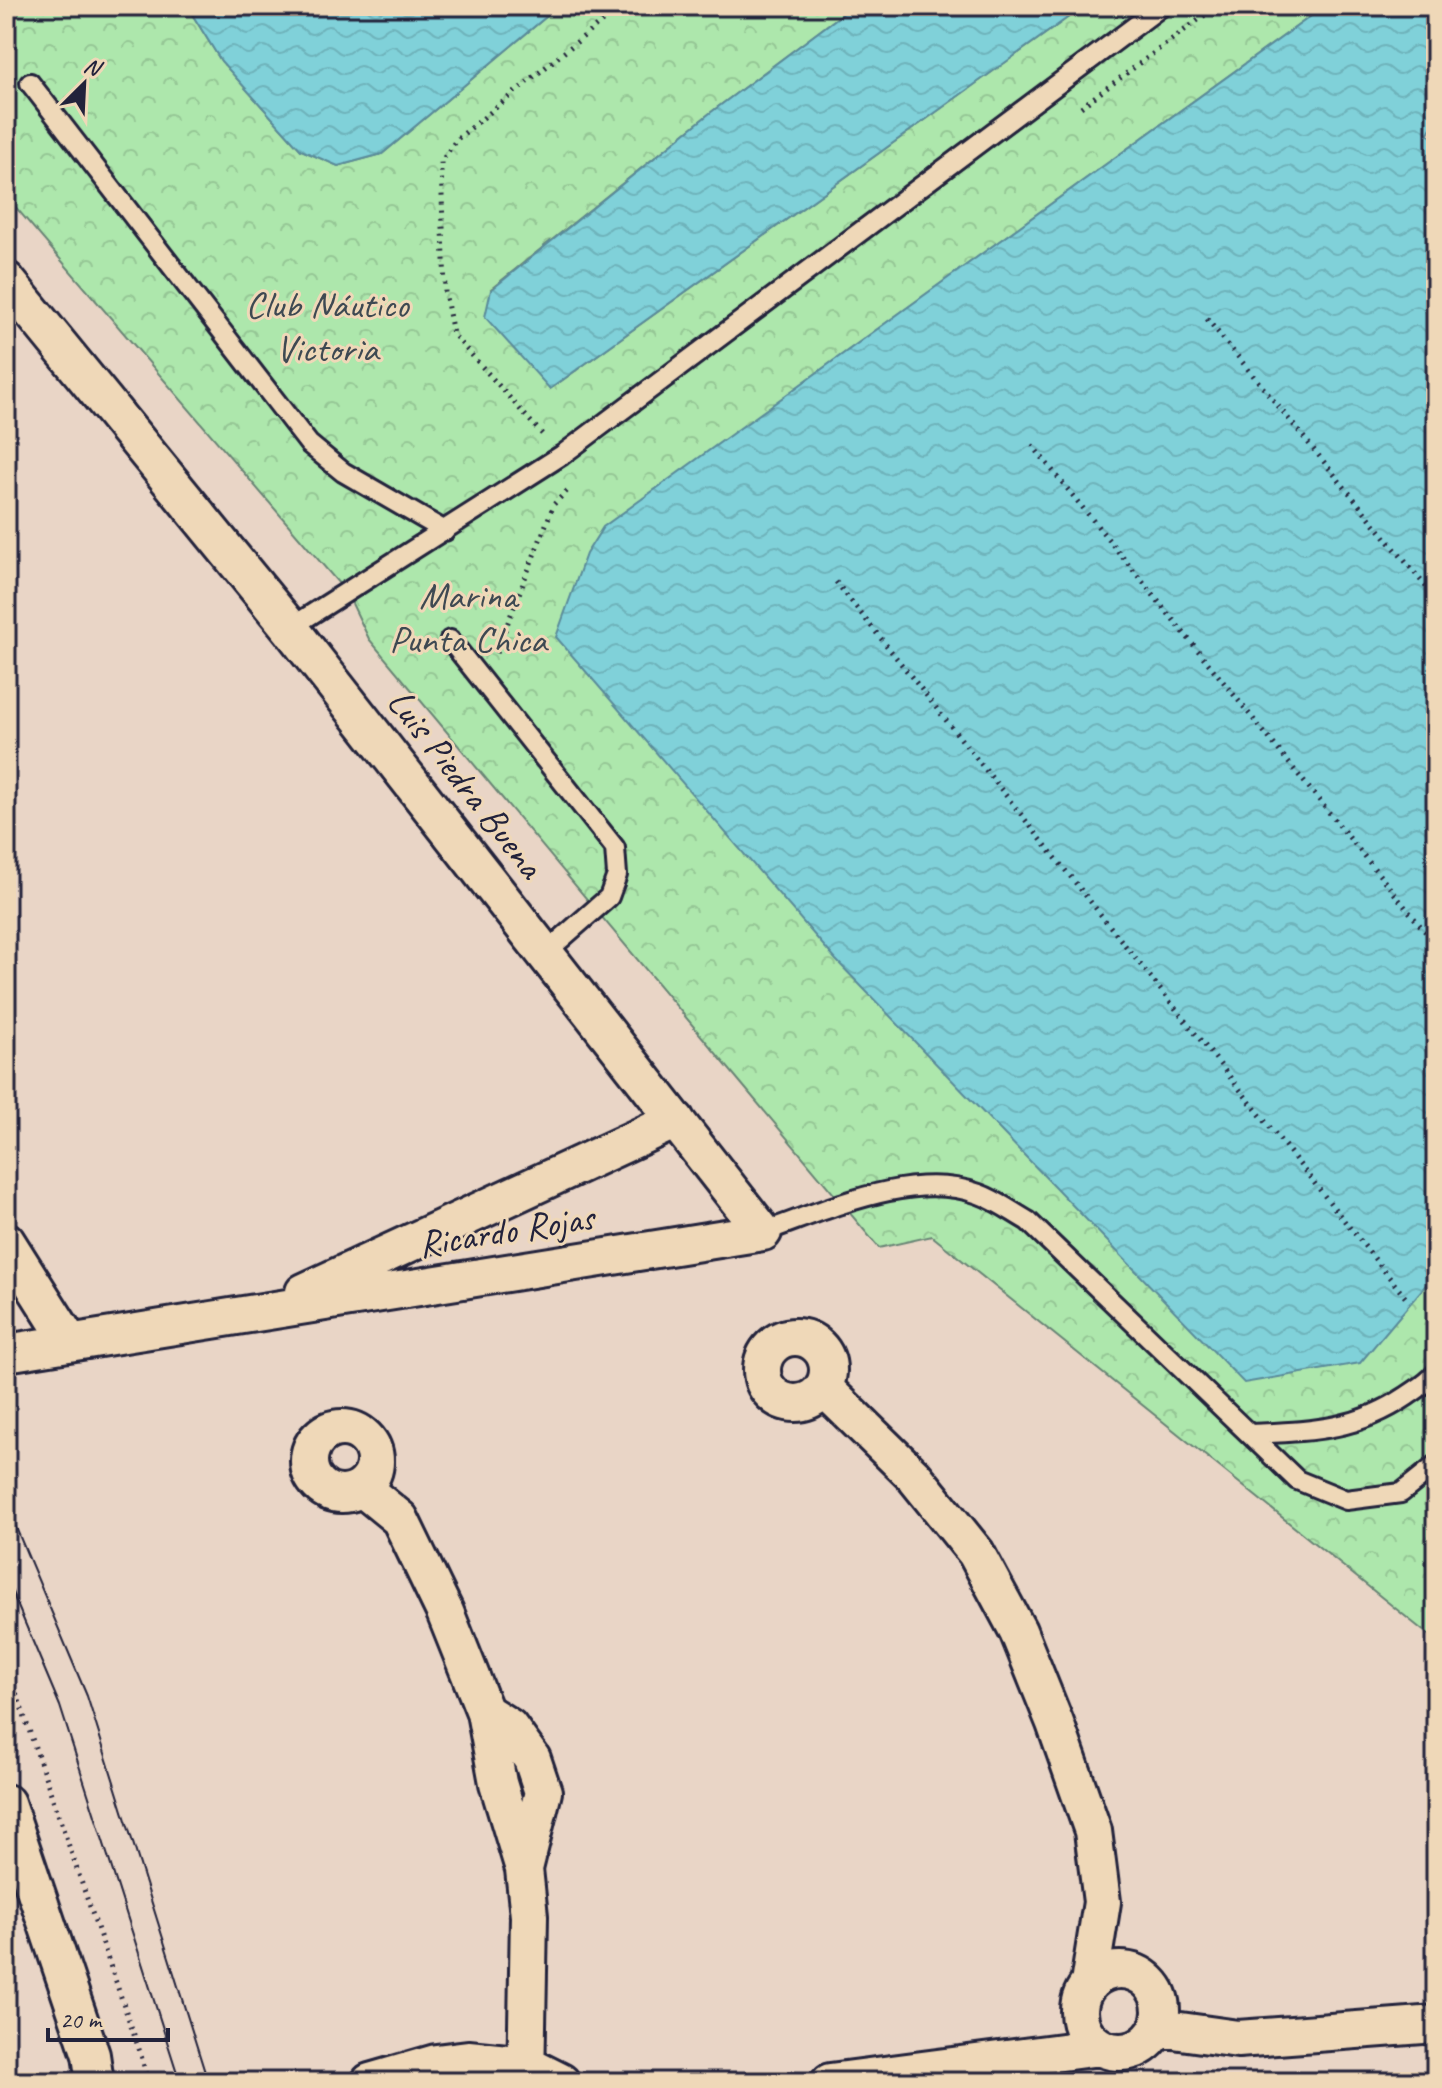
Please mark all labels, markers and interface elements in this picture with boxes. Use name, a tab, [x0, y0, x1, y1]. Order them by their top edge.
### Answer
north arrow	[44, 44, 124, 124]
text: N	[80, 51, 107, 84]
park label: Club Náutico Victoria	[246, 281, 410, 372]
park label: Marina Punta Chica	[389, 572, 549, 663]
street label: Luis Piedra Buena	[377, 679, 556, 889]
street label: Ricardo Rojas	[415, 1193, 600, 1268]
scale bar	[48, 1992, 168, 2042]
text: 20 m	[60, 2005, 103, 2035]

